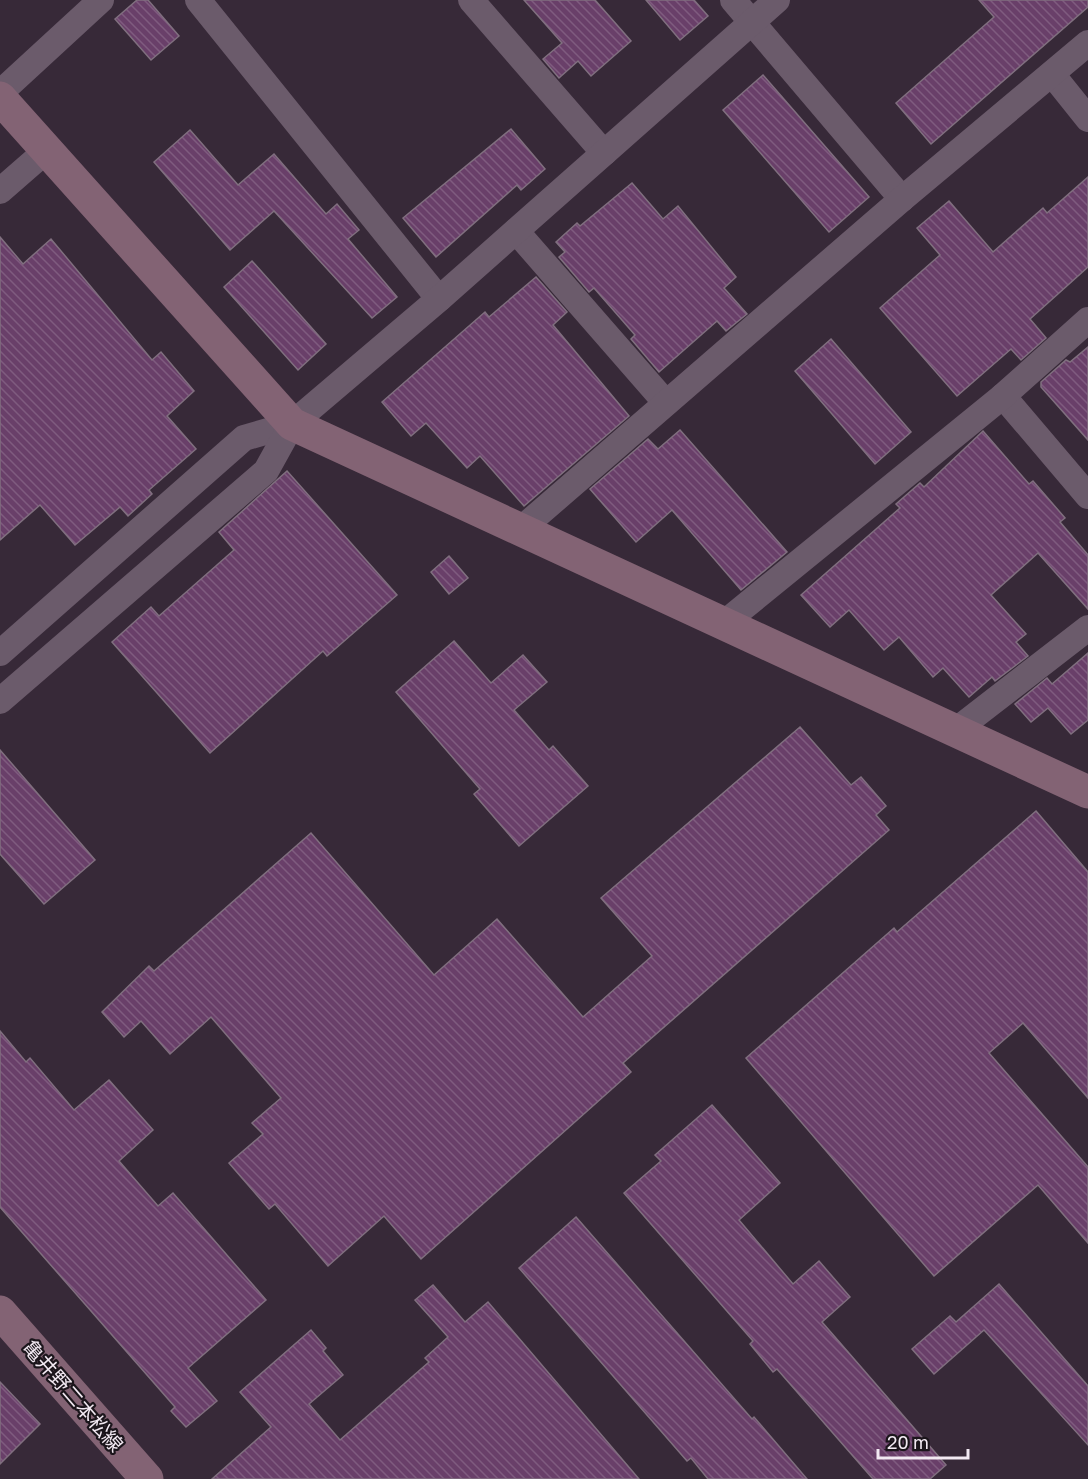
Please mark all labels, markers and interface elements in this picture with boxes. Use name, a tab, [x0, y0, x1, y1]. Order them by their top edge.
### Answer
street label: 亀井野二本松線	[19, 1335, 129, 1456]
scale bar	[878, 1422, 968, 1460]
text: 20 m	[887, 1431, 929, 1453]

